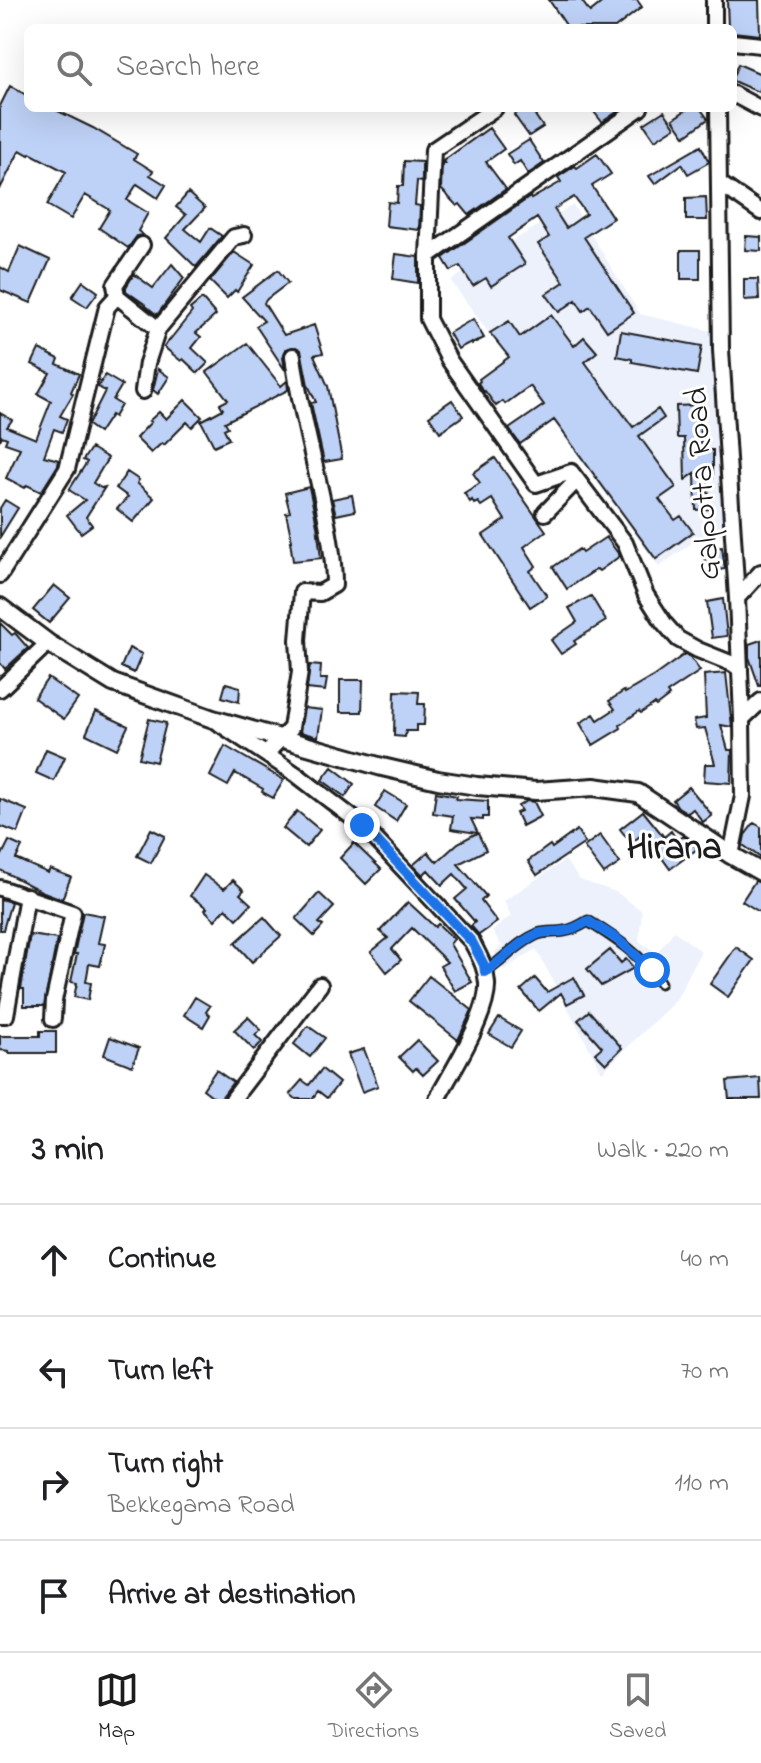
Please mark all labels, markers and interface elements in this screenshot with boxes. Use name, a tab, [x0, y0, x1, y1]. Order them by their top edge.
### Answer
search box	[24, 24, 737, 112]
icon: search	[52, 46, 96, 90]
text: Search here	[116, 46, 260, 90]
street label: Galpotta Road	[674, 386, 735, 582]
route end	[344, 807, 380, 843]
district label: Hirana	[626, 823, 722, 876]
route start	[634, 952, 670, 988]
text: 3 min	[32, 1126, 104, 1176]
text: Walk · 220 m	[597, 1132, 729, 1170]
icon: ahead	[32, 1238, 76, 1282]
text: Continue	[108, 1238, 216, 1282]
text: 40 m	[680, 1241, 729, 1279]
icon: left	[32, 1350, 76, 1394]
text: Turn left	[108, 1350, 213, 1394]
text: 70 m	[680, 1353, 729, 1391]
text: Turn right	[108, 1443, 223, 1487]
icon: right	[32, 1462, 76, 1506]
text: 110 m	[675, 1465, 729, 1503]
text: Bekkegama Road	[108, 1487, 295, 1525]
icon: arrive	[32, 1574, 76, 1618]
text: Arrive at destination	[108, 1574, 356, 1618]
tab: Map	[95, 1668, 139, 1748]
tab: Directions	[328, 1668, 420, 1748]
tab: Saved	[609, 1668, 666, 1748]

